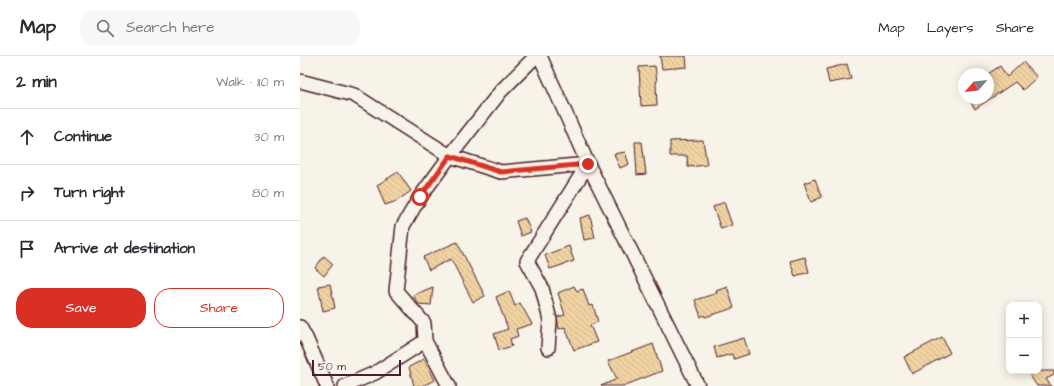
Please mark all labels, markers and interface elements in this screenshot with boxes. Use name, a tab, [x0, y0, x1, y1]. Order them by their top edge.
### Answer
search box	[80, 10, 360, 46]
text: Map	[20, 14, 56, 41]
icon: search	[94, 17, 116, 39]
text: Search here	[126, 17, 215, 38]
text: Map	[878, 18, 905, 38]
text: Layers	[927, 18, 974, 38]
text: Share	[996, 18, 1034, 38]
north arrow	[958, 68, 994, 104]
text: 2 min	[16, 70, 57, 94]
text: Walk · 110 m	[216, 73, 284, 91]
icon: ahead	[16, 126, 38, 148]
text: Continue	[54, 126, 112, 147]
text: 30 m	[254, 128, 284, 146]
route end	[579, 155, 597, 173]
icon: right	[16, 182, 38, 204]
text: Turn right	[54, 182, 125, 203]
text: 80 m	[252, 184, 284, 202]
route start	[411, 188, 429, 206]
icon: arrive	[16, 238, 38, 260]
text: Arrive at destination	[54, 238, 195, 259]
button: Save	[16, 288, 146, 328]
button: Share	[154, 288, 284, 328]
map controls	[1006, 302, 1042, 374]
button: +	[1006, 302, 1042, 338]
button: −	[1006, 338, 1042, 374]
scale bar	[312, 358, 401, 377]
text: 50 m	[318, 359, 346, 374]

